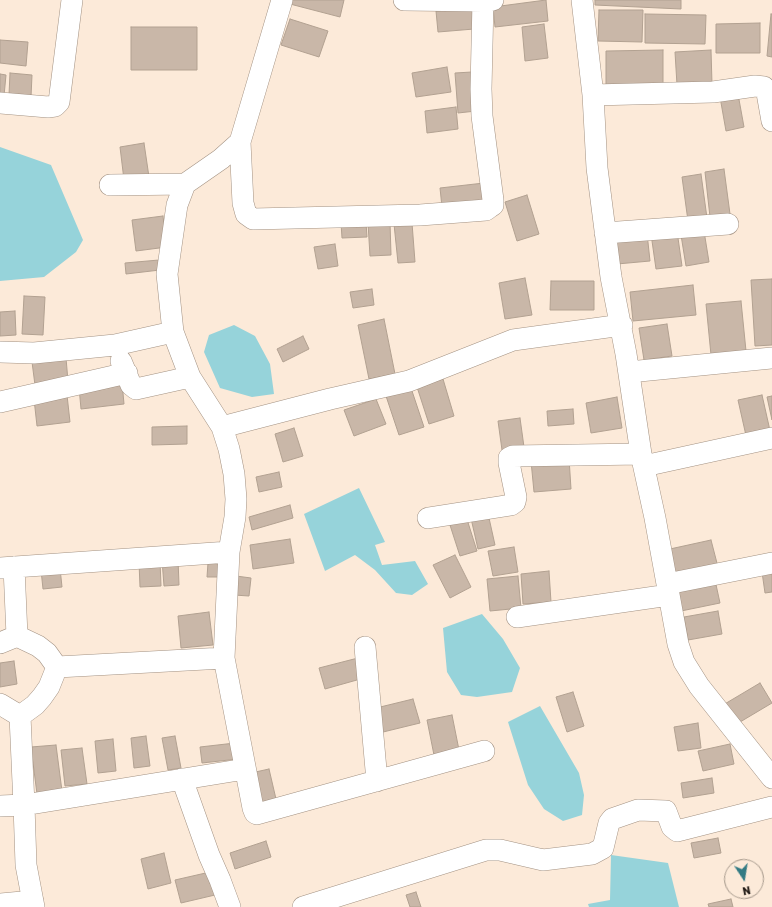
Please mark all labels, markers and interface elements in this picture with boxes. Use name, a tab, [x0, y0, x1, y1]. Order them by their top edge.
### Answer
north arrow	[724, 859, 764, 899]
text: N	[741, 883, 752, 897]

